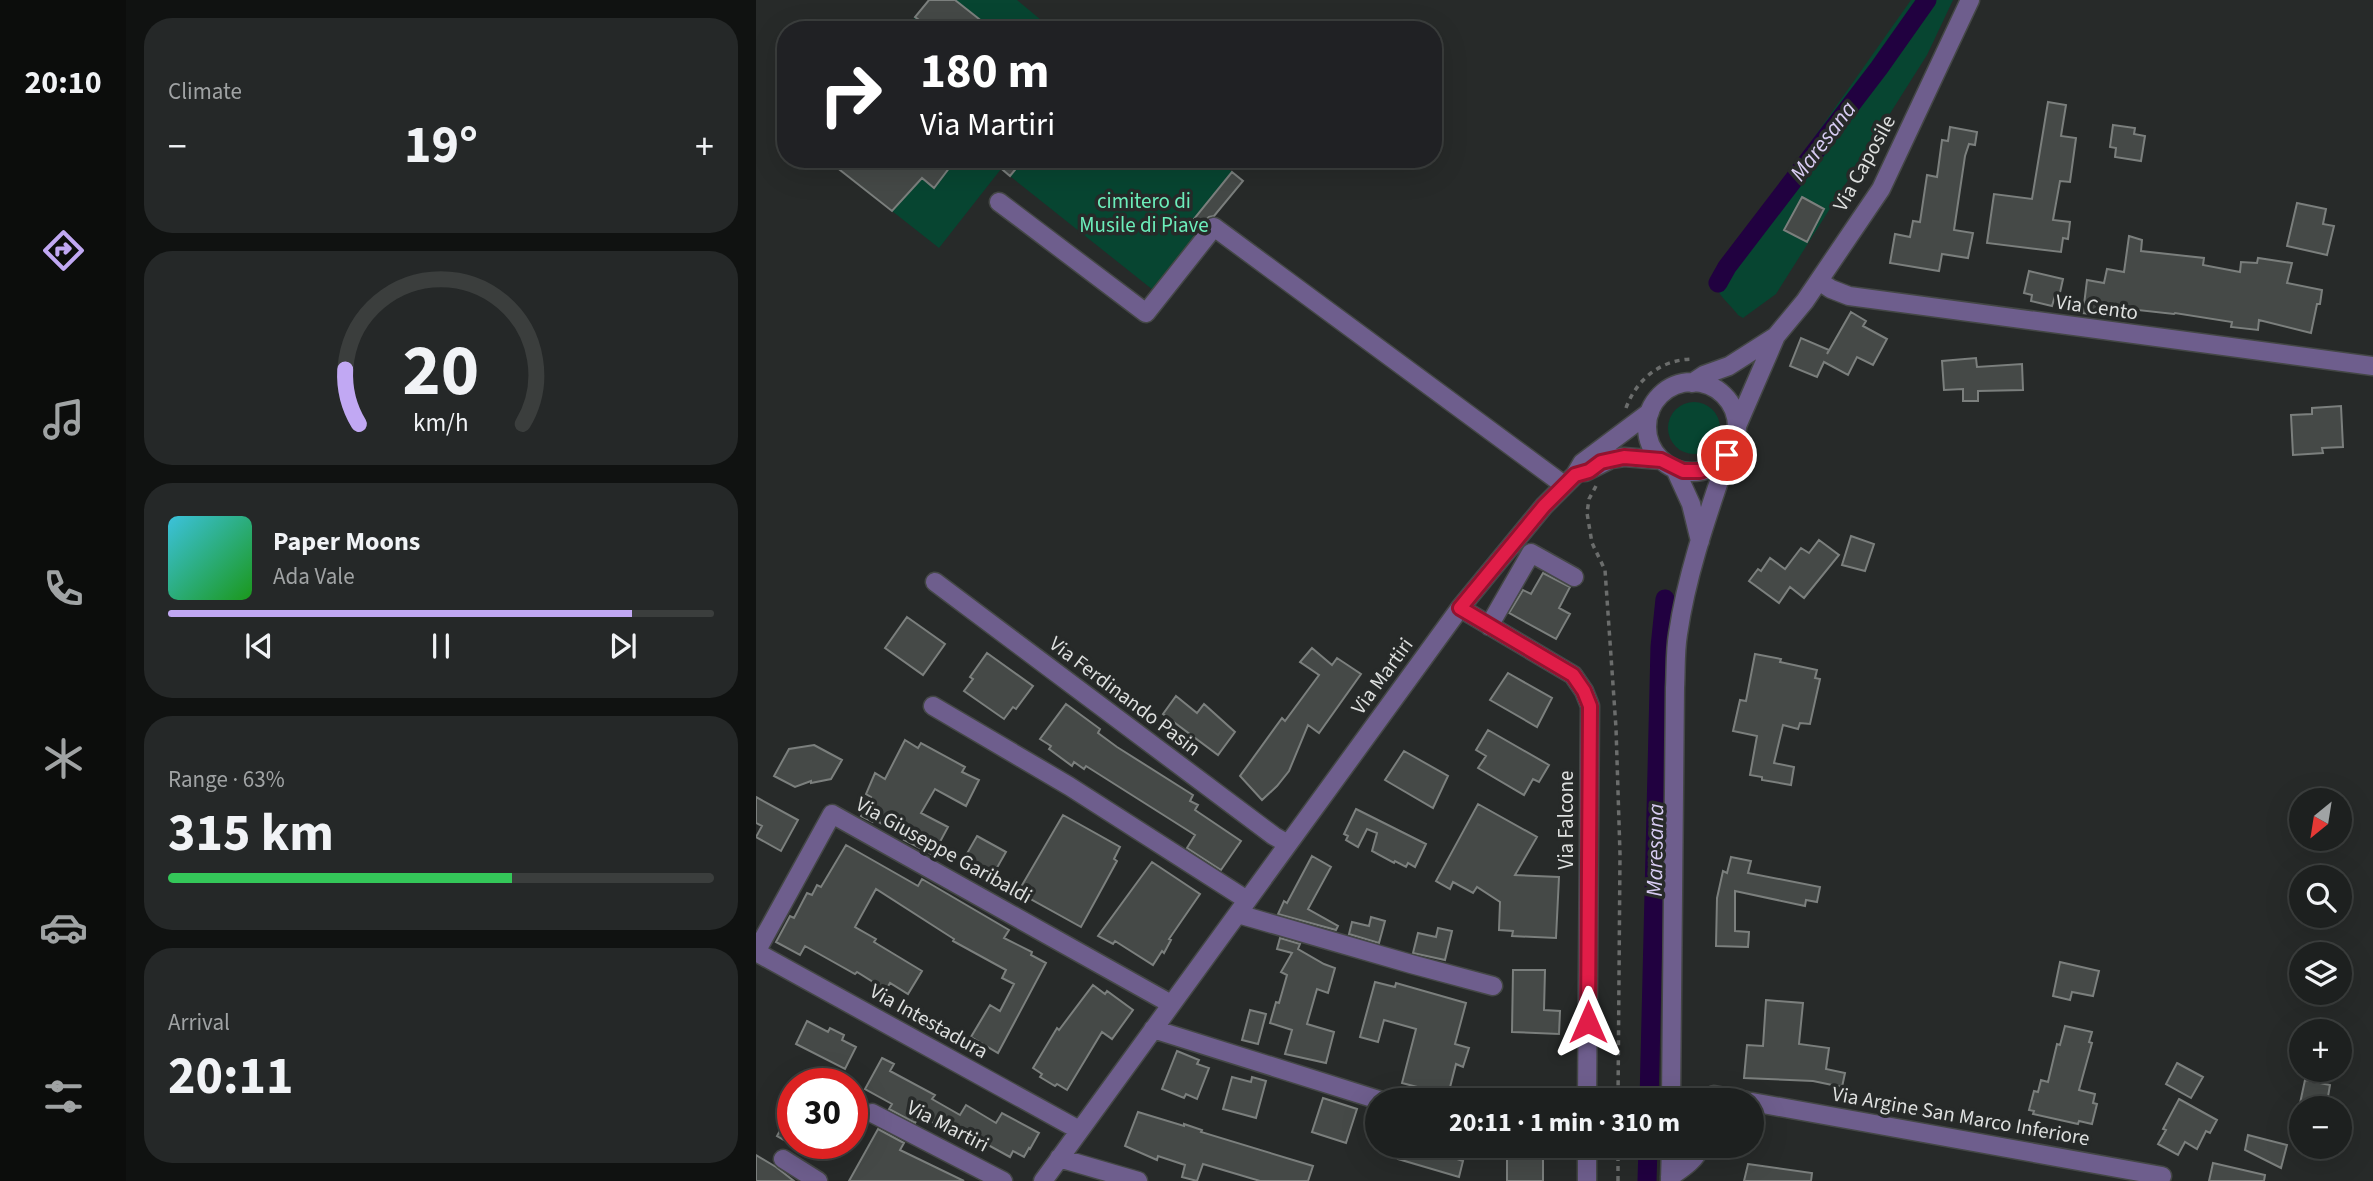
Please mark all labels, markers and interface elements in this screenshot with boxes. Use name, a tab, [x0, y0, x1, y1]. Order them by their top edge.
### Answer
text: 180 m	[920, 37, 1049, 107]
icon: right	[805, 49, 896, 140]
text: 20:10	[24, 60, 102, 106]
text: Climate	[168, 75, 242, 108]
water label: Maresana	[1782, 94, 1864, 188]
text: Via Martiri	[920, 102, 1055, 148]
text: 19°	[404, 109, 478, 183]
street label: Via Caposile	[1825, 109, 1903, 217]
text: −	[168, 120, 187, 174]
text: +	[695, 120, 714, 174]
park label: cimitero di Musile di Piave	[1079, 186, 1209, 240]
icon: directions	[39, 226, 88, 275]
street label: Via Cento	[2054, 286, 2140, 328]
text: 20	[403, 319, 479, 423]
icon: music	[39, 395, 88, 444]
text: km/h	[413, 405, 469, 441]
pin	[1697, 425, 1757, 485]
icon: arrive	[1708, 436, 1746, 474]
text: Paper Moons	[273, 523, 420, 560]
text: Ada Vale	[273, 560, 355, 593]
icon: phone	[39, 564, 88, 613]
icon: previous	[240, 627, 278, 665]
icon: pause	[422, 627, 460, 665]
icon: next	[604, 627, 642, 665]
street label: Via Ferdinando Pasin	[1043, 629, 1207, 763]
street label: Via Martiri	[1344, 631, 1420, 721]
icon: climate	[39, 734, 88, 783]
text: Range · 63%	[168, 763, 285, 796]
street label: Via Falcone	[1551, 771, 1581, 869]
north arrow	[2289, 788, 2352, 850]
map controls	[2289, 788, 2352, 1159]
street label: Via Giuseppe Garibaldi	[850, 789, 1038, 911]
text: 315 km	[168, 797, 334, 871]
water label: Maresana	[1638, 803, 1672, 897]
button: search	[2289, 865, 2352, 928]
icon: car	[39, 903, 88, 952]
button: layers	[2289, 942, 2352, 1005]
street label: Via Intestadura	[864, 976, 994, 1066]
position arrow	[1551, 985, 1625, 1059]
text: Arrival	[168, 1006, 230, 1039]
button: +	[2289, 1019, 2352, 1082]
text: 20:11	[168, 1040, 293, 1114]
speed limit sign: 30	[777, 1068, 868, 1159]
icon: filters	[39, 1072, 88, 1121]
street label: Via Argine San Marco Inferiore	[1830, 1079, 2092, 1153]
street label: Via Martiri	[902, 1093, 994, 1159]
button: −	[2289, 1096, 2352, 1159]
text: 20:11 · 1 min · 310 m	[1449, 1104, 1680, 1141]

